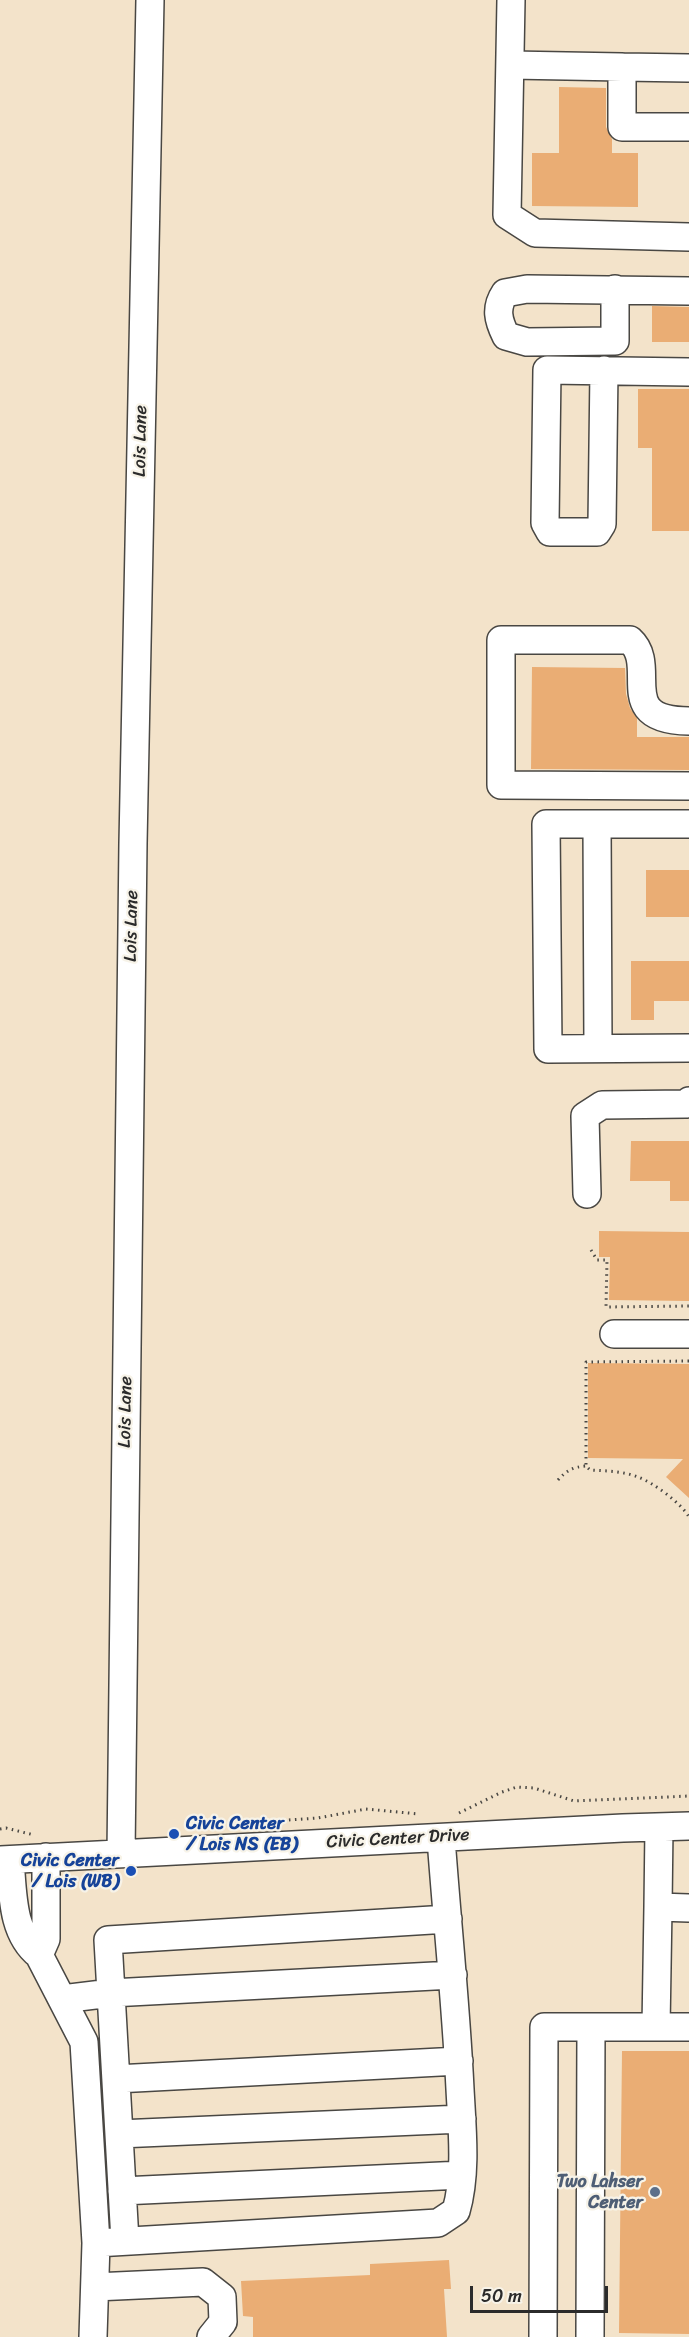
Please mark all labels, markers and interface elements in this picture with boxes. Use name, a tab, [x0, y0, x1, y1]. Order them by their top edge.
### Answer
street label: Lois Lane	[130, 405, 152, 477]
street label: Lois Lane	[121, 890, 143, 962]
street label: Lois Lane	[115, 1376, 137, 1448]
place label: Civic Center / Lois NS (EB)	[186, 1813, 298, 1856]
street label: Civic Center Drive	[326, 1824, 470, 1854]
marker: Civic Center / Lois NS (EB)	[167, 1827, 181, 1841]
place label: Civic Center / Lois (WB)	[21, 1850, 119, 1892]
marker: Civic Center / Lois (WB)	[124, 1864, 138, 1878]
place label: Two Lahser Center	[557, 2171, 643, 2214]
marker: Two Lahser Center	[648, 2185, 662, 2199]
scale bar	[473, 2274, 611, 2312]
text: 50 m	[481, 2280, 522, 2312]

